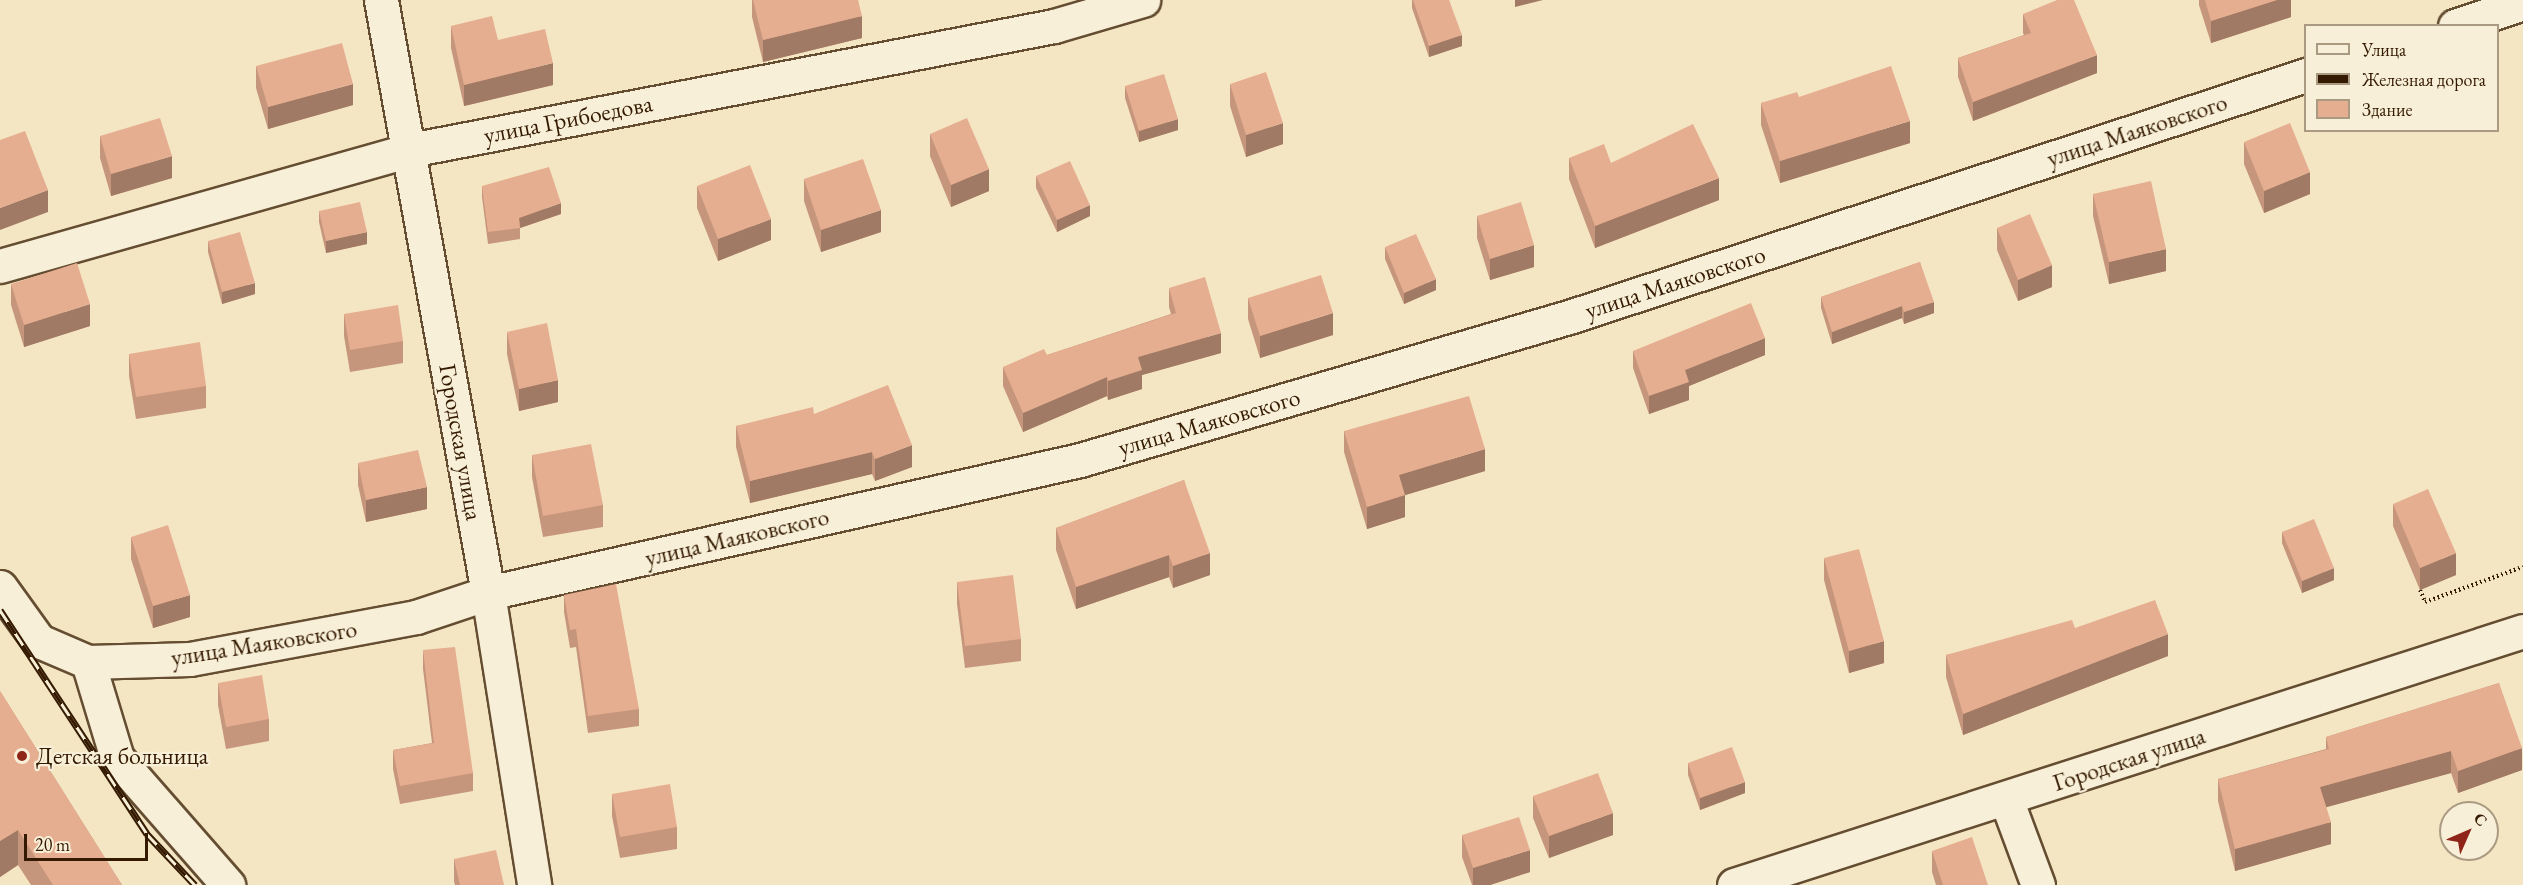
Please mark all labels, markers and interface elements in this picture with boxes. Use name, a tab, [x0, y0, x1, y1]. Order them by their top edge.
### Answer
legend	[2304, 24, 2499, 132]
text: Улица	[2362, 38, 2406, 61]
text: Железная дорога	[2362, 68, 2486, 91]
street label: улица Маяковского	[2043, 87, 2231, 173]
street label: улица Грибоедова	[481, 89, 655, 149]
text: Здание	[2362, 98, 2412, 121]
street label: улица Маяковского	[1581, 239, 1769, 325]
street label: Городская улица	[433, 361, 489, 523]
street label: улица Маяковского	[1115, 382, 1303, 462]
street label: улица Маяковского	[642, 502, 832, 572]
street label: улица Маяковского	[169, 614, 359, 672]
street label: Городская улица	[2049, 721, 2209, 797]
place label: Детская больница	[36, 742, 208, 770]
marker: Детская больница	[13, 747, 31, 765]
north arrow	[2439, 801, 2499, 861]
text: С	[2469, 808, 2492, 831]
scale bar	[27, 822, 152, 860]
text: 20 m	[35, 833, 70, 856]

